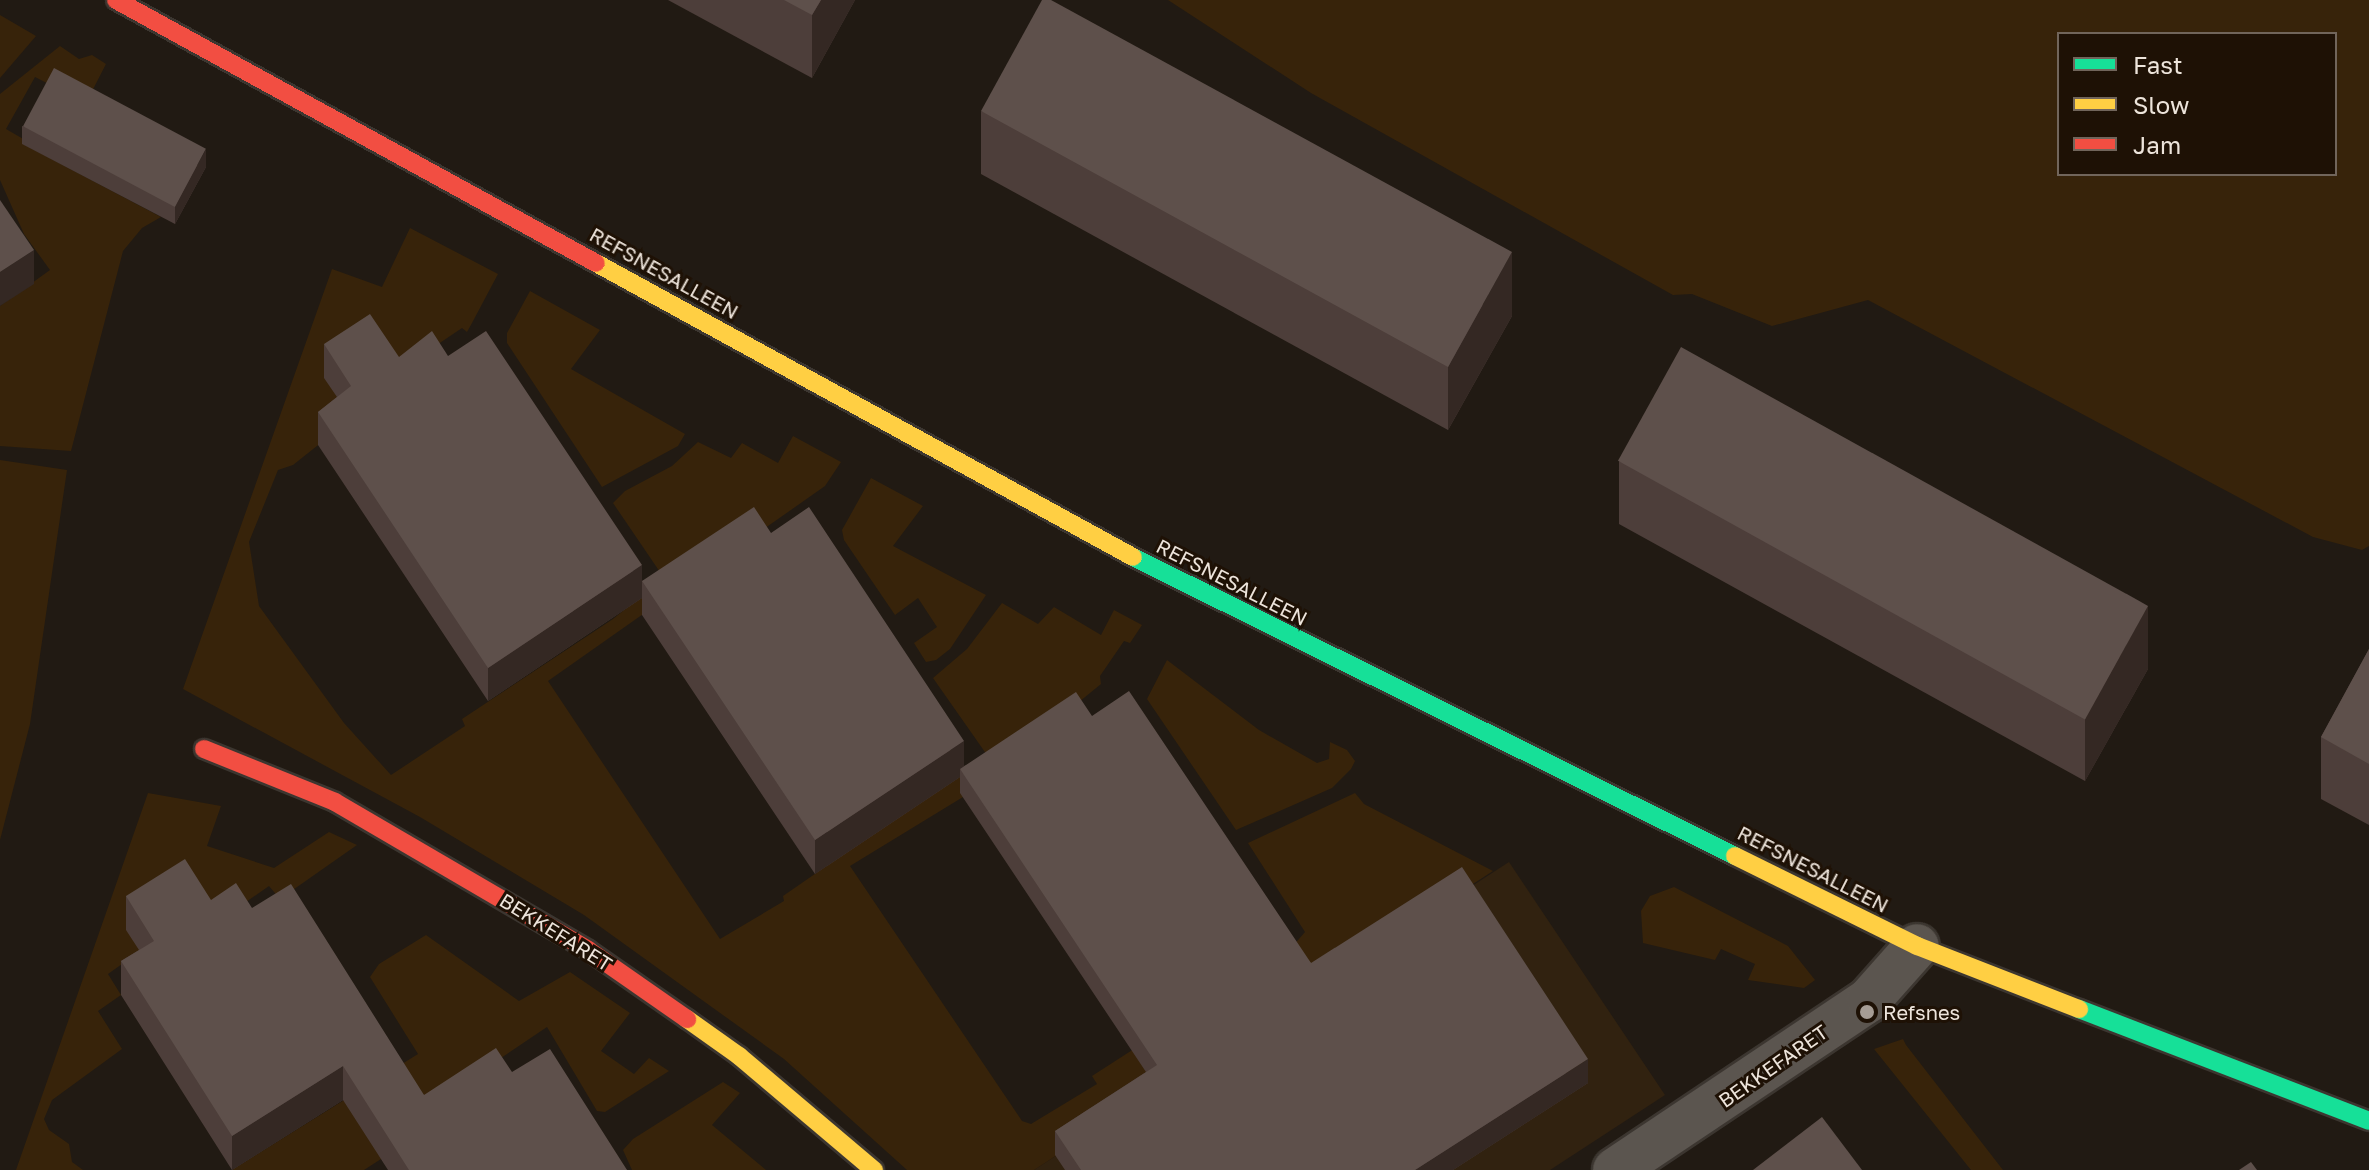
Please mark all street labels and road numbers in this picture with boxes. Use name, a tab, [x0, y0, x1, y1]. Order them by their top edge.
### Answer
street label: REFSNESALLEEN	[586, 222, 742, 324]
street label: REFSNESALLEEN	[1153, 534, 1311, 630]
street label: REFSNESALLEEN	[1734, 821, 1892, 917]
street label: BEKKEFARET	[495, 888, 617, 976]
street label: BEKKEFARET	[1714, 1019, 1832, 1113]

